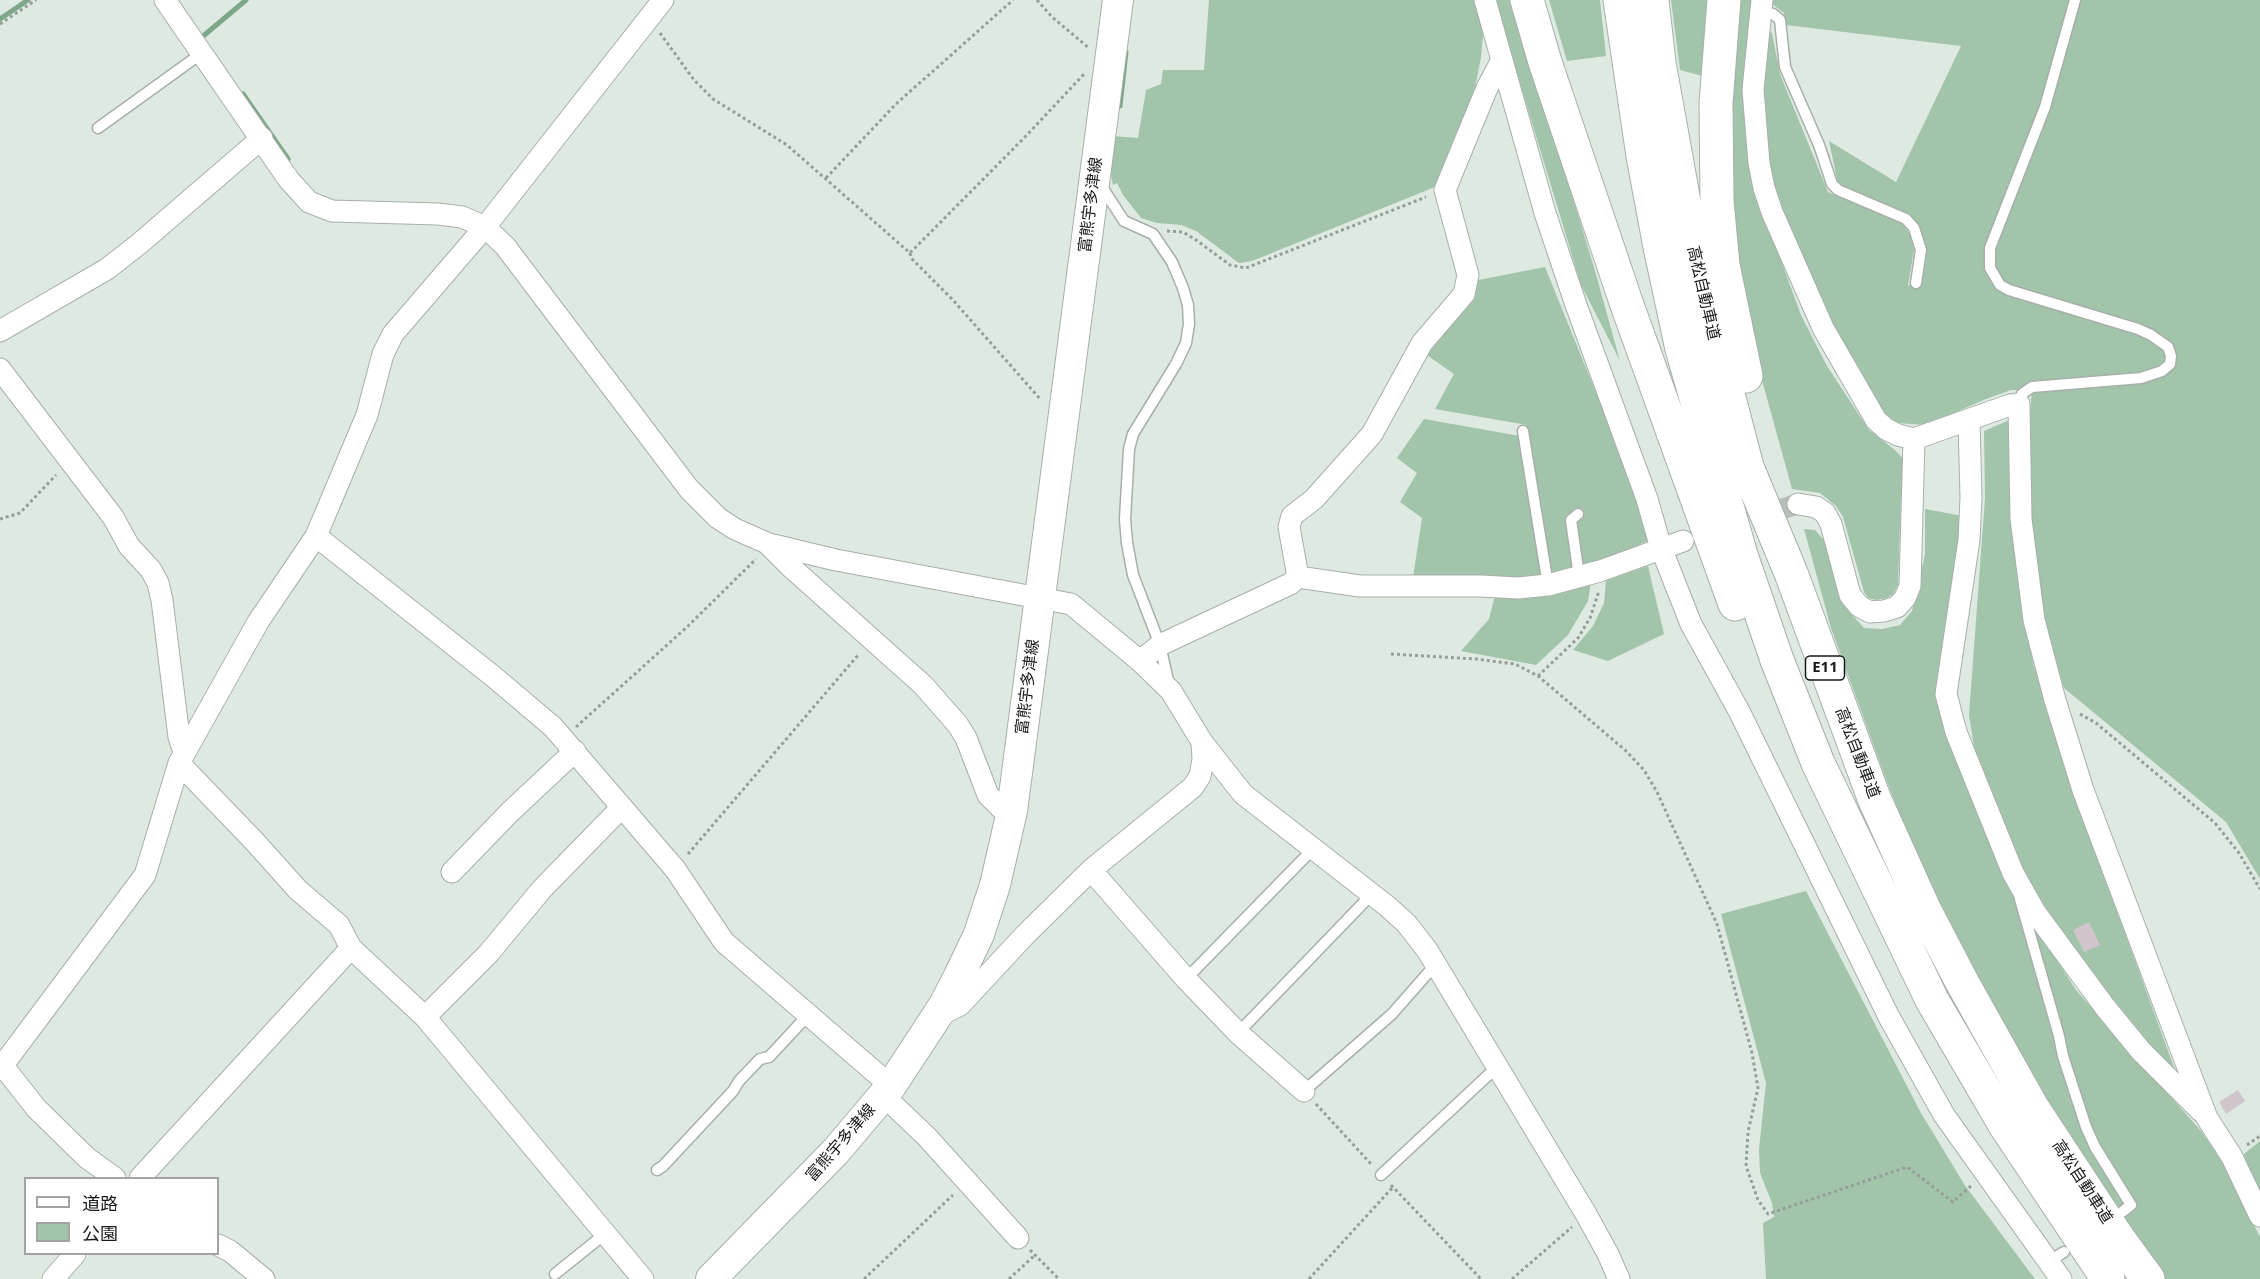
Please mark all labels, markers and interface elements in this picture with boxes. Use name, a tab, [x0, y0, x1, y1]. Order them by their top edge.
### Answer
street label: 富熊宇多津線	[1076, 156, 1106, 254]
street label: 高松自動車道	[1683, 244, 1723, 342]
street label: 富熊宇多津線	[1013, 638, 1043, 736]
road number: E11	[1806, 656, 1844, 680]
street label: 高松自動車道	[1831, 705, 1883, 801]
street label: 富熊宇多津線	[802, 1100, 880, 1186]
street label: 高松自動車道	[2048, 1137, 2116, 1227]
legend	[24, 1177, 219, 1255]
text: 道路	[82, 1191, 118, 1215]
text: 公園	[82, 1221, 118, 1245]

